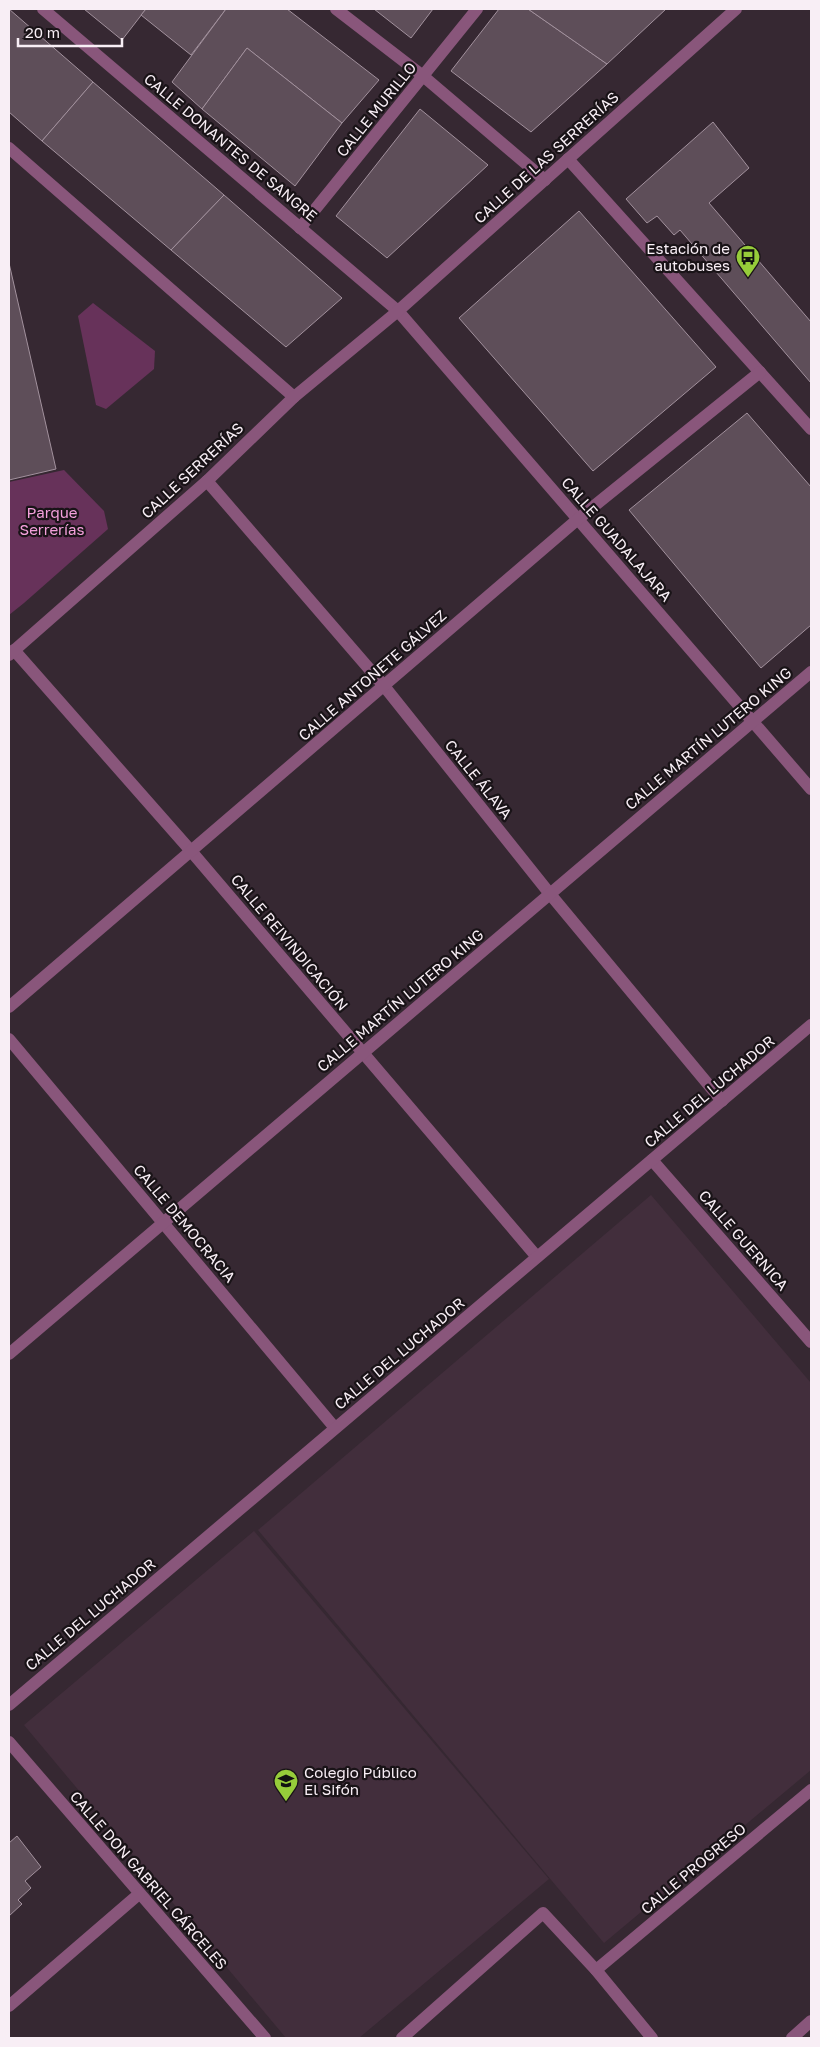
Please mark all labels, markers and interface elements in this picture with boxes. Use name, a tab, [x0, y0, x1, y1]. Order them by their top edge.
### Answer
scale bar	[18, 15, 121, 47]
text: 20 m	[25, 23, 60, 41]
street label: CALLE MURILLO	[332, 58, 420, 160]
street label: CALLE DONANTES DE SANGRE	[141, 69, 321, 225]
street label: CALLE DE LAS SERRERÍAS	[470, 87, 622, 227]
place label: Estación de autobuses	[646, 239, 730, 274]
bus stop icon: Estación de autobuses	[735, 244, 761, 278]
street label: CALLE SERRERÍAS	[137, 418, 247, 522]
street label: CALLE GUADALAJARA	[558, 473, 676, 605]
park label: Parque Serrerías	[20, 503, 84, 538]
street label: CALLE ANTONETE GÁLVEZ	[294, 606, 450, 744]
street label: CALLE MARTÍN LUTERO KING	[621, 663, 795, 813]
street label: CALLE ÁLAVA	[442, 736, 516, 822]
street label: CALLE REIVINDICACIÓN	[228, 870, 352, 1014]
street label: CALLE MARTÍN LUTERO KING	[313, 925, 487, 1075]
street label: CALLE DEL LUCHADOR	[640, 1031, 778, 1151]
street label: CALLE DEMOCRACIA	[130, 1160, 240, 1286]
street label: CALLE GUERNICA	[696, 1186, 792, 1294]
street label: CALLE DEL LUCHADOR	[330, 1293, 468, 1413]
street label: CALLE DEL LUCHADOR	[21, 1554, 159, 1674]
place label: Colegio Público El Sifón	[304, 1763, 417, 1798]
school or university icon: Colegio Público El Sifón	[273, 1768, 299, 1802]
street label: CALLE DON GABRIEL CÁRCELES	[67, 1787, 231, 1973]
street label: CALLE PROGRESO	[637, 1819, 749, 1917]

